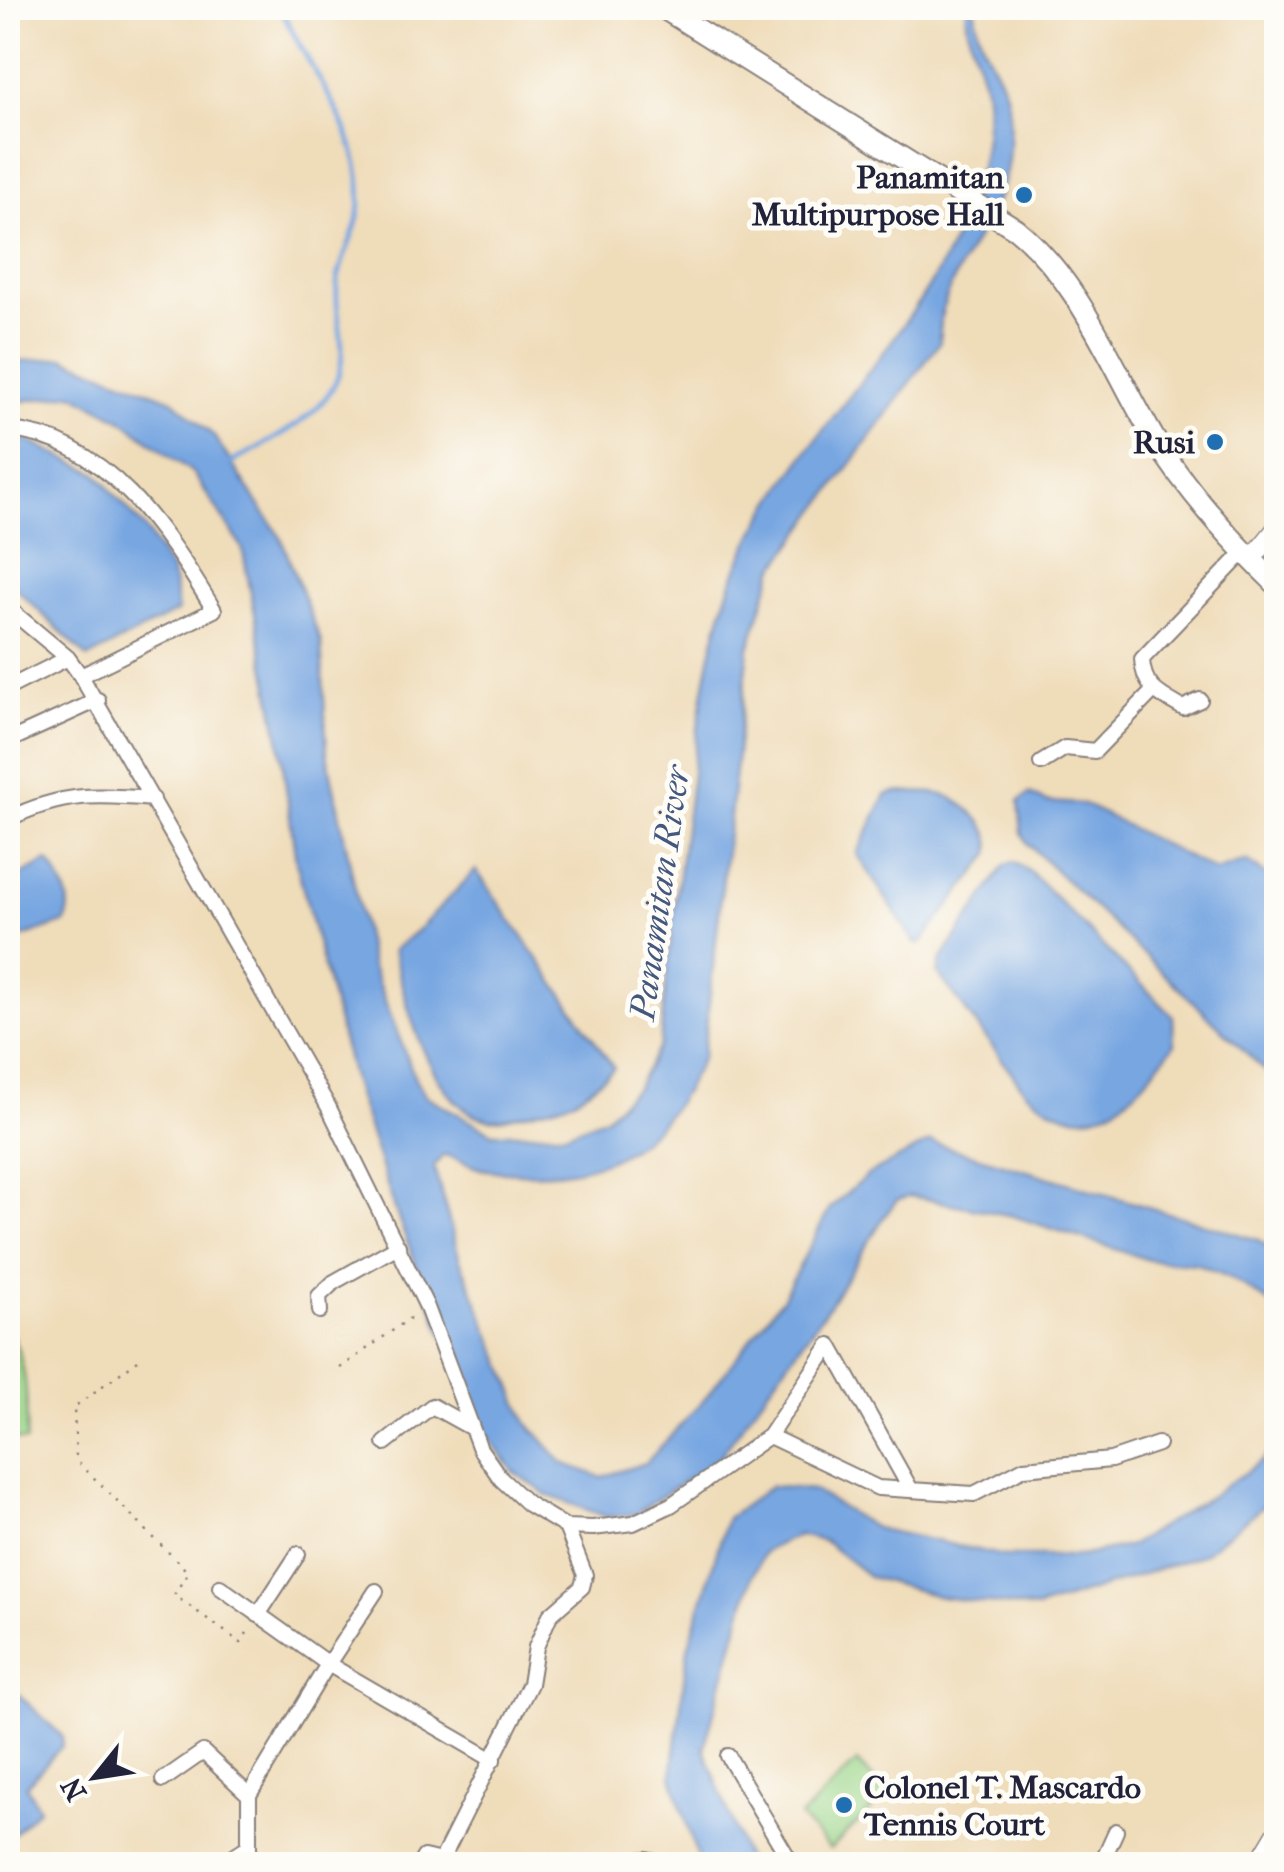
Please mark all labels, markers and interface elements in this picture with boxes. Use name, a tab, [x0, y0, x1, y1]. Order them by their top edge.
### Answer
place label: Panamitan Multipurpose Hall	[752, 159, 1004, 233]
marker: Panamitan Multipurpose Hall	[1013, 184, 1035, 206]
place label: Rusi	[1133, 424, 1196, 461]
marker: Rusi	[1204, 431, 1226, 453]
water label: Panamitan River	[622, 761, 698, 1025]
north arrow	[45, 1727, 145, 1827]
place label: Colonel T. Mascardo Tennis Court	[863, 1769, 1141, 1843]
text: N	[54, 1771, 93, 1807]
marker: Colonel T. Mascardo Tennis Court	[833, 1794, 855, 1816]

